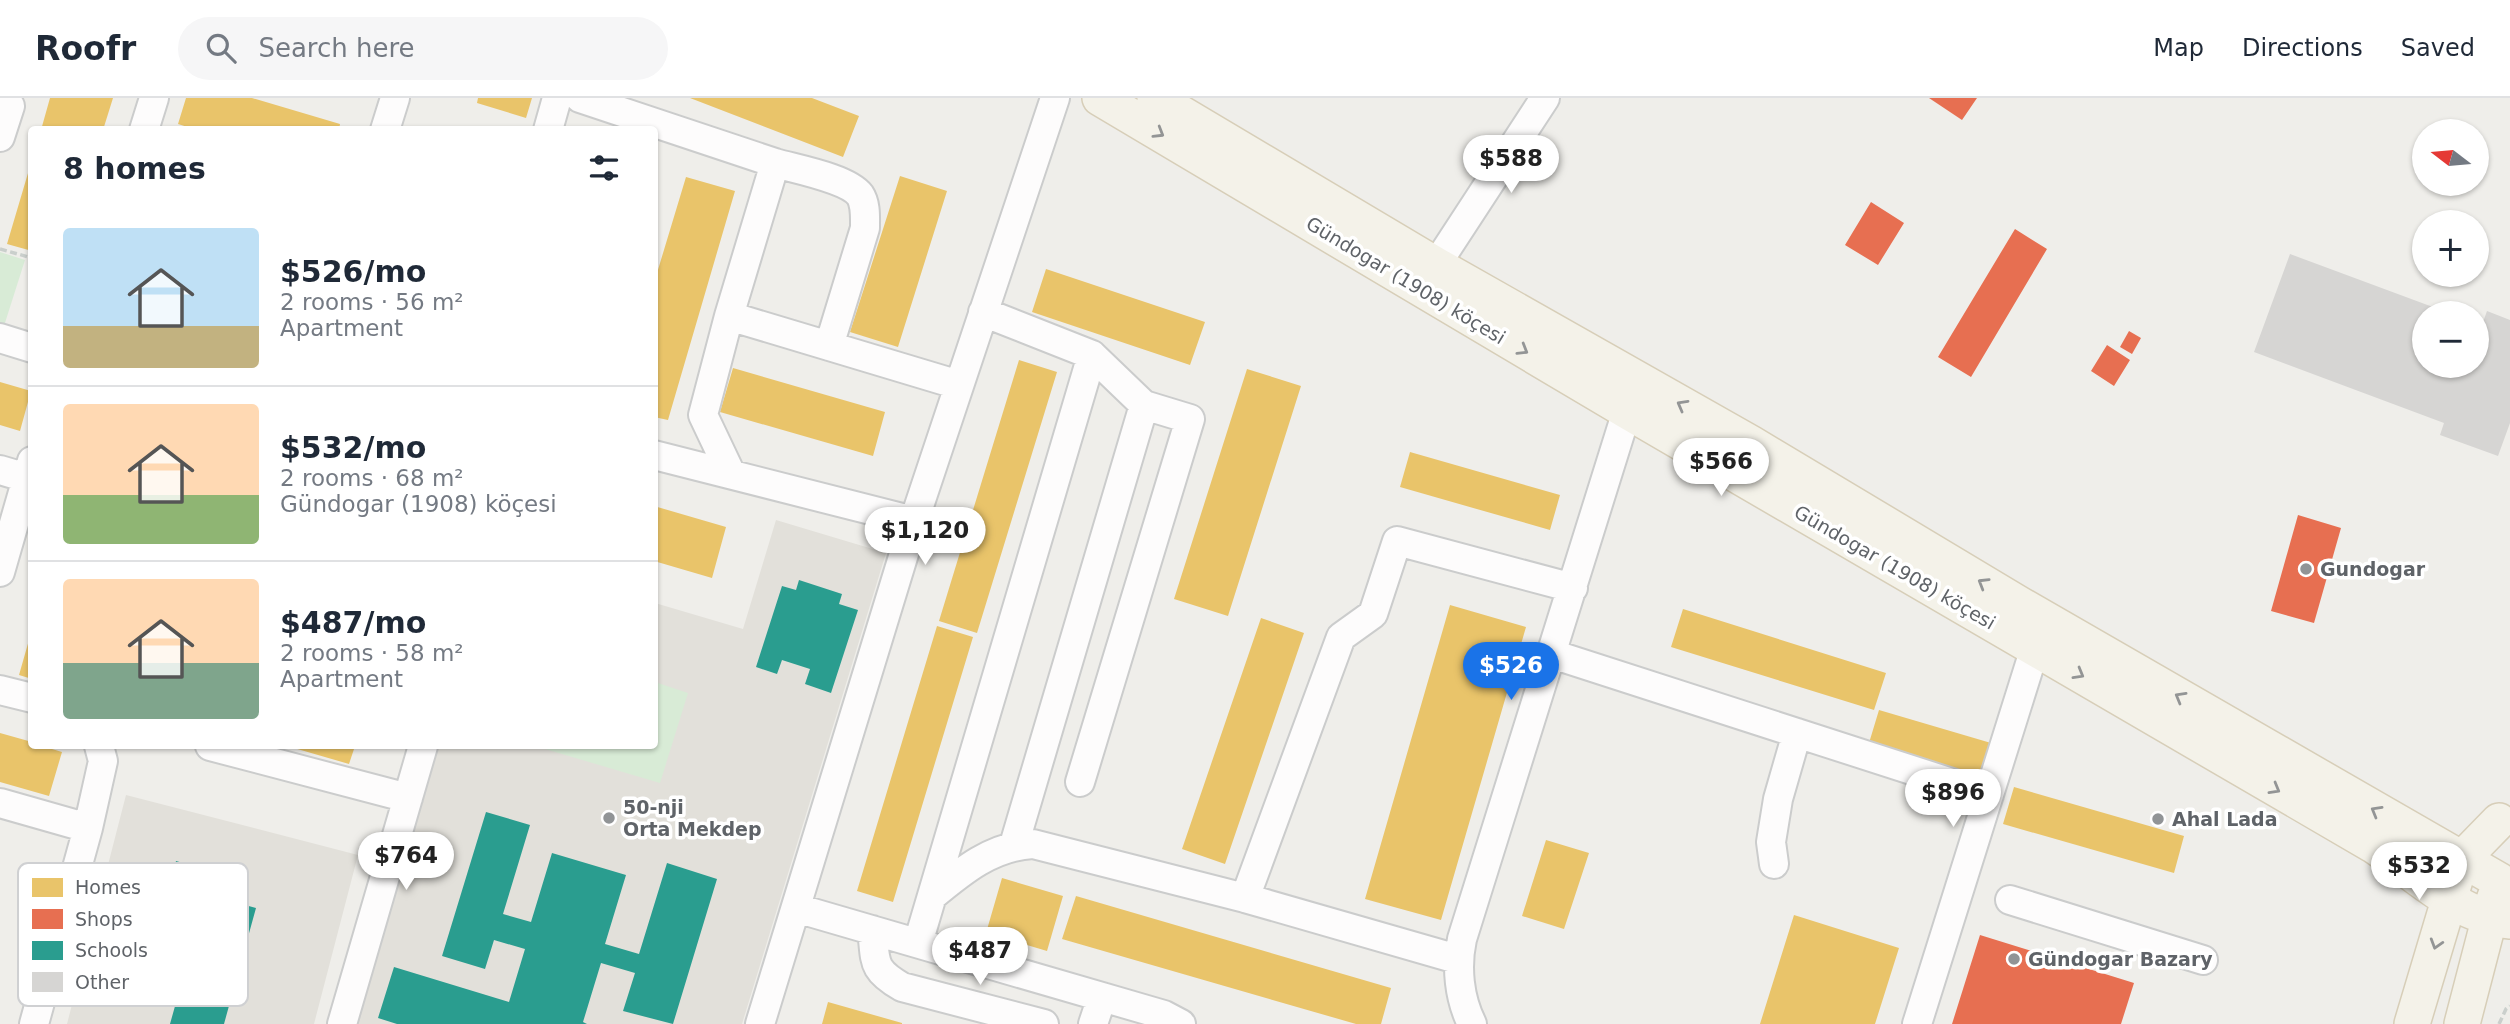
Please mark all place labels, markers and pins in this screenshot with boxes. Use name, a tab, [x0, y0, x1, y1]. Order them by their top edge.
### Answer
pin: $588	[1470, 136, 1552, 195]
pin: $566	[1680, 438, 1762, 498]
pin: $1,120	[868, 508, 982, 567]
place label: Gundogar	[2320, 558, 2426, 580]
marker: Gundogar	[2298, 561, 2314, 577]
pin: $526	[1470, 642, 1552, 702]
pin: $896	[1912, 770, 1994, 829]
place label: 50-nji Orta Mekdep	[623, 796, 762, 840]
place label: Ahal Lada	[2172, 808, 2278, 830]
marker: 50-nji Orta Mekdep	[601, 810, 617, 826]
marker: Ahal Lada	[2150, 811, 2166, 827]
pin: $764	[365, 832, 447, 892]
pin: $532	[2378, 842, 2460, 902]
pin: $487	[939, 928, 1021, 987]
place label: Gündogar Bazary	[2028, 948, 2213, 970]
marker: Gündogar Bazary	[2006, 951, 2022, 967]

